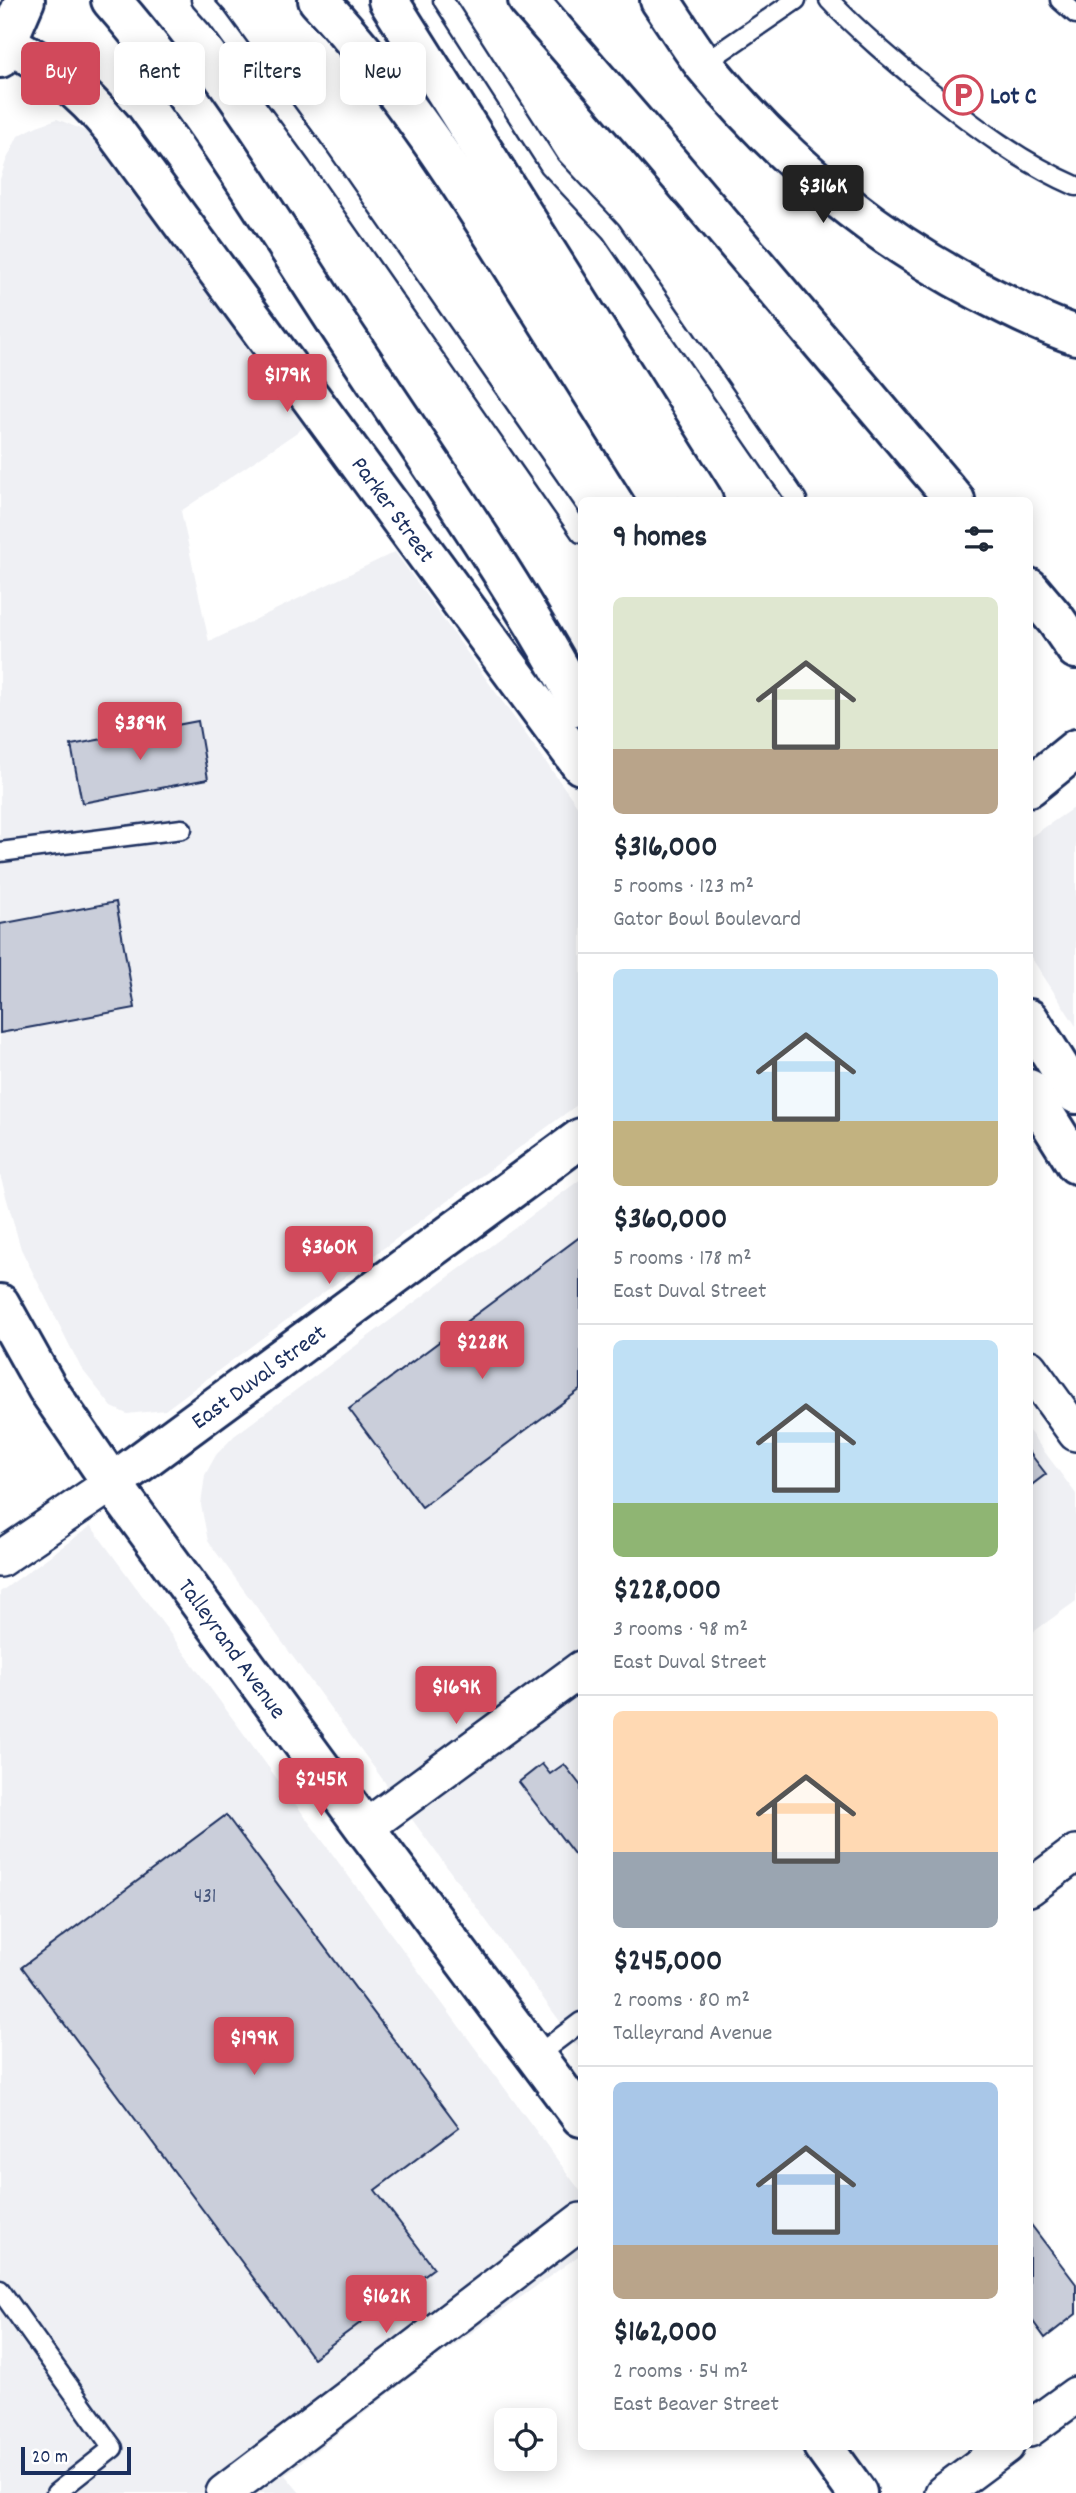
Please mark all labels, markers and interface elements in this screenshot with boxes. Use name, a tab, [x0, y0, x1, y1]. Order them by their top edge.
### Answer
chip: Buy	[21, 42, 100, 105]
chip: Rent	[114, 42, 205, 105]
chip: Filters	[219, 42, 326, 105]
chip: New	[340, 42, 426, 105]
parking icon: Lot C	[942, 74, 984, 116]
place label: Lot C	[990, 81, 1037, 115]
pin: $316K	[774, 166, 872, 225]
text: $316K	[799, 171, 847, 204]
pin: $179K	[238, 354, 336, 414]
text: $179K	[264, 360, 310, 393]
street label: Parker Street	[341, 451, 442, 571]
text: 9 homes	[613, 518, 707, 561]
icon: filters	[960, 520, 998, 558]
icon: home	[743, 642, 869, 768]
pin: $389K	[91, 702, 189, 762]
text: $389K	[114, 708, 166, 741]
text: $316,000	[613, 828, 718, 871]
text: 5 rooms · 123 m²	[613, 871, 754, 904]
text: Gator Bowl Boulevard	[613, 904, 801, 937]
icon: home	[743, 1014, 869, 1140]
text: $360,000	[613, 1200, 727, 1243]
pin: $360K	[280, 1226, 378, 1286]
text: $360K	[301, 1232, 357, 1265]
text: 5 rooms · 178 m²	[613, 1243, 752, 1276]
text: East Duval Street	[613, 1276, 766, 1309]
street label: East Duval Street	[185, 1318, 335, 1439]
pin: $228K	[433, 1322, 531, 1381]
text: $228K	[456, 1327, 508, 1360]
icon: home	[743, 1385, 869, 1511]
text: $228,000	[613, 1571, 721, 1614]
street label: Talleyrand Avenue	[168, 1573, 293, 1727]
text: 3 rooms · 98 m²	[613, 1614, 748, 1647]
text: East Duval Street	[613, 1647, 766, 1680]
pin: $169K	[407, 1666, 505, 1726]
text: $169K	[431, 1672, 481, 1705]
icon: home	[743, 1756, 869, 1882]
pin: $245K	[272, 1758, 370, 1818]
text: $245K	[295, 1764, 347, 1797]
house number: 431	[194, 1883, 216, 1913]
text: $245,000	[613, 1942, 722, 1985]
text: 2 rooms · 80 m²	[613, 1985, 750, 2018]
pin: $199K	[205, 2018, 303, 2077]
text: Talleyrand Avenue	[613, 2018, 772, 2051]
text: $199K	[230, 2023, 278, 2056]
icon: home	[743, 2127, 869, 2253]
pin: $162K	[337, 2276, 435, 2335]
text: $162K	[362, 2281, 410, 2314]
text: $162,000	[613, 2313, 717, 2356]
text: 2 rooms · 54 m²	[613, 2356, 748, 2389]
text: East Beaver Street	[613, 2389, 779, 2422]
map controls	[494, 2408, 557, 2471]
button: locate	[494, 2408, 557, 2471]
scale bar	[21, 2444, 131, 2476]
text: 20 m	[32, 2445, 68, 2472]

